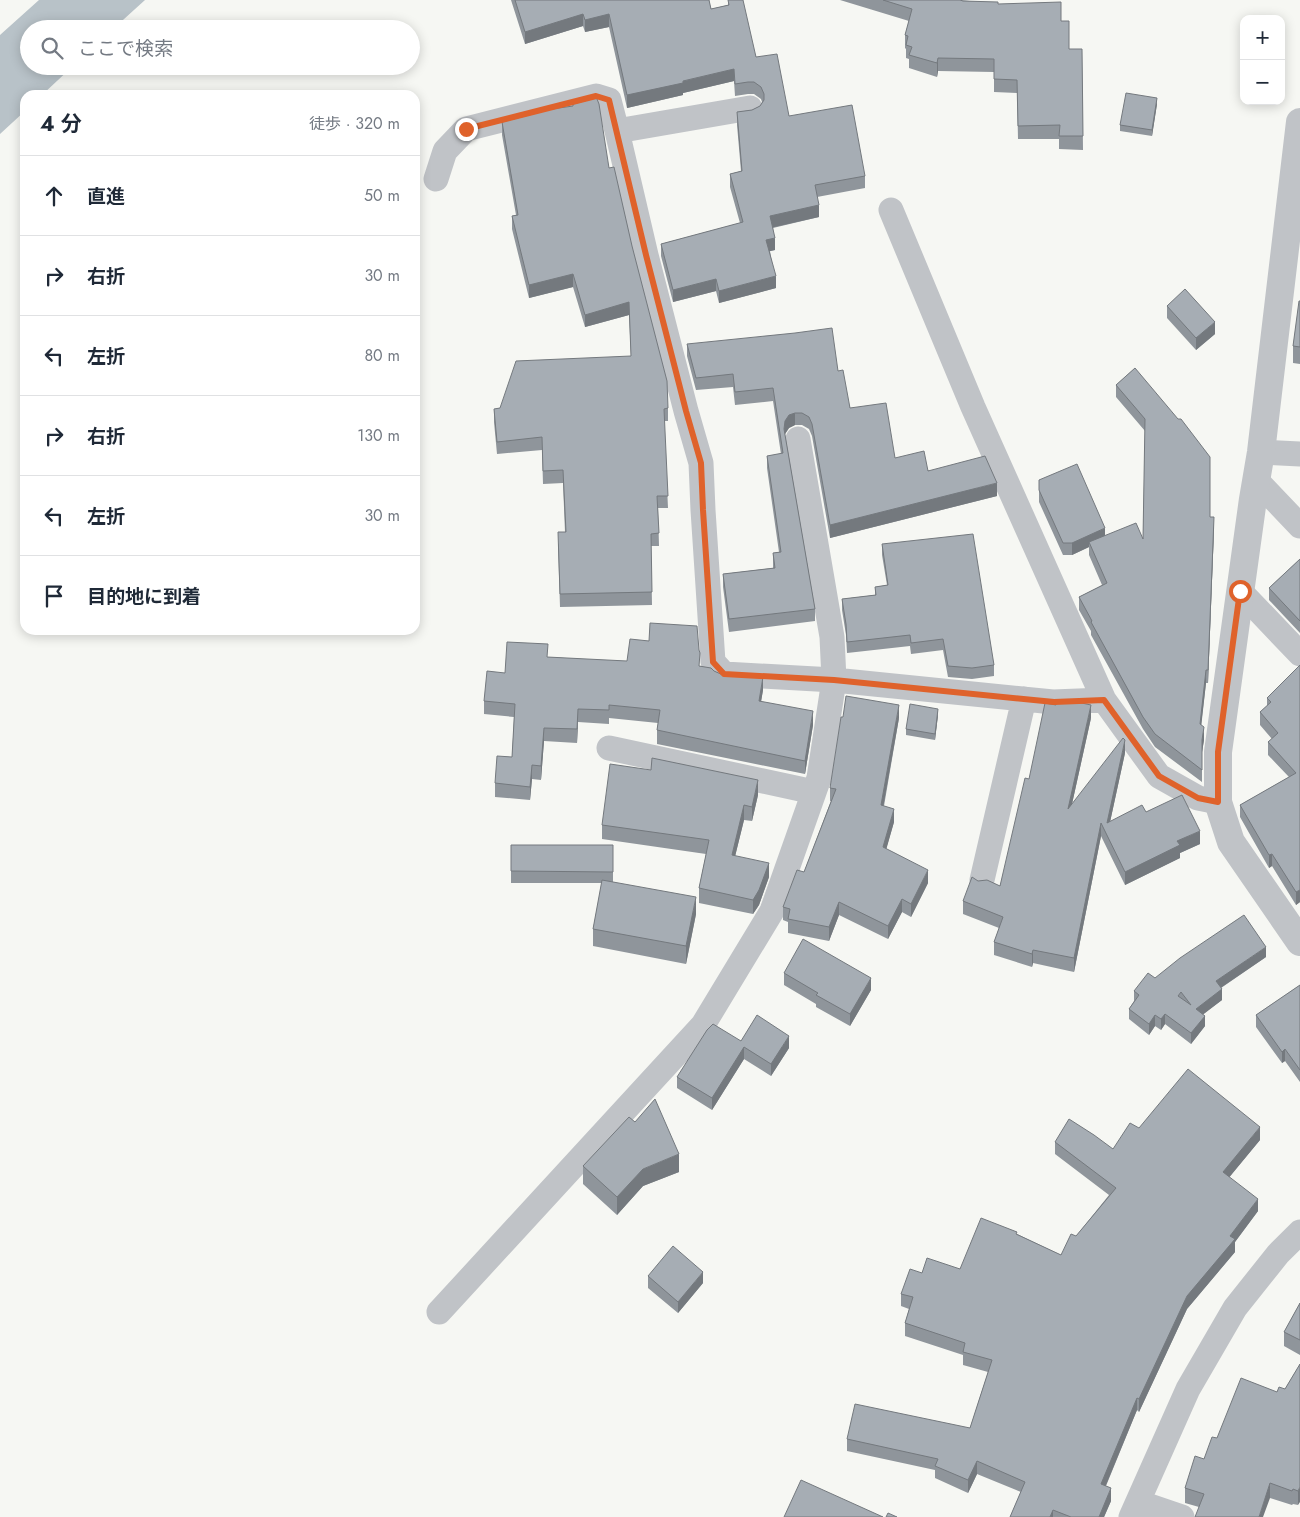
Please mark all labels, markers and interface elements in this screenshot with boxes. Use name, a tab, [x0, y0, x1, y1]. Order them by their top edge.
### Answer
map controls	[1240, 15, 1285, 105]
button: +	[1240, 15, 1285, 60]
search box	[20, 20, 420, 75]
icon: search	[38, 34, 66, 62]
text: ここで検索	[78, 35, 173, 62]
button: −	[1240, 60, 1285, 105]
text: 4 分	[40, 109, 82, 139]
text: 徒歩 · 320 m	[309, 112, 400, 135]
route end	[455, 118, 478, 141]
icon: ahead	[40, 182, 68, 210]
text: 直進	[87, 183, 125, 210]
text: 50 m	[364, 184, 400, 207]
icon: right	[40, 262, 68, 290]
text: 右折	[87, 263, 125, 290]
text: 30 m	[364, 264, 400, 287]
icon: left	[40, 342, 68, 370]
text: 左折	[87, 343, 125, 370]
text: 80 m	[364, 344, 400, 367]
icon: right	[40, 422, 68, 450]
text: 右折	[87, 423, 125, 450]
text: 130 m	[357, 424, 400, 447]
icon: left	[40, 502, 68, 530]
text: 左折	[87, 503, 125, 530]
text: 30 m	[364, 504, 400, 527]
route start	[1229, 580, 1252, 603]
icon: arrive	[40, 582, 68, 610]
text: 目的地に到着	[87, 583, 201, 610]

